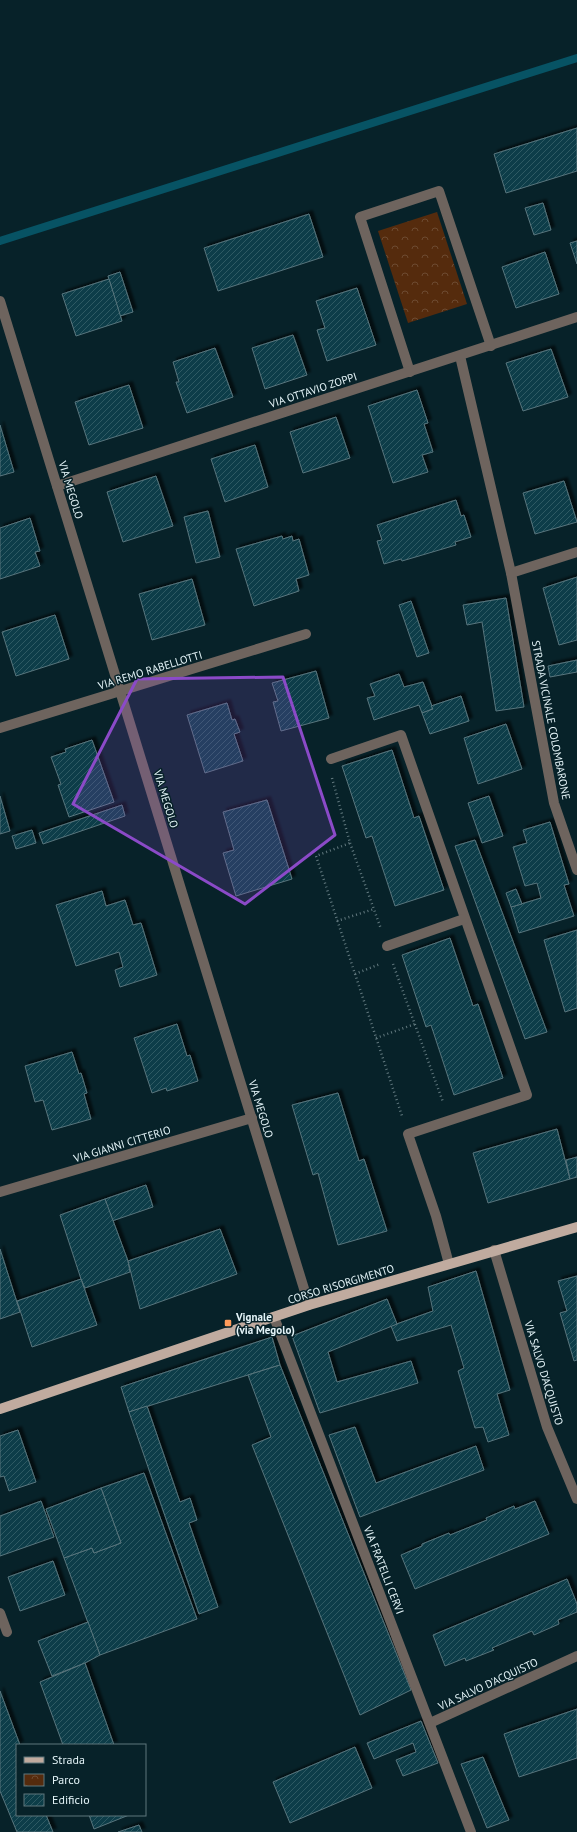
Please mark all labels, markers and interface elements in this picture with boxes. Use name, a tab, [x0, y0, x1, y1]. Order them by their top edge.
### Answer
street label: VIA OTTAVIO ZOPPI	[266, 369, 359, 411]
street label: VIA MEGOLO	[55, 458, 86, 521]
street label: STRADA VICINALE COLOMBARONE	[529, 639, 573, 801]
street label: VIA REMO RABELLOTTI	[95, 647, 204, 693]
street label: VIA MEGOLO	[150, 767, 181, 830]
street label: VIA MEGOLO	[245, 1077, 276, 1140]
street label: VIA GIANNI CITTERIO	[71, 1123, 172, 1166]
street label: CORSO RISORGIMENTO	[286, 1261, 396, 1307]
place label: Vignale (via Megolo)	[235, 1310, 295, 1337]
marker: Vignale (via Megolo)	[223, 1318, 233, 1328]
street label: VIA SALVO D'ACQUISTO	[521, 1318, 567, 1427]
street label: VIA FRATELLI CERVI	[360, 1523, 407, 1616]
street label: VIA SALVO D'ACQUISTO	[435, 1655, 540, 1714]
legend	[16, 1744, 146, 1816]
text: Strada	[52, 1752, 85, 1767]
text: Parco	[52, 1772, 80, 1787]
text: Edificio	[52, 1792, 90, 1807]

